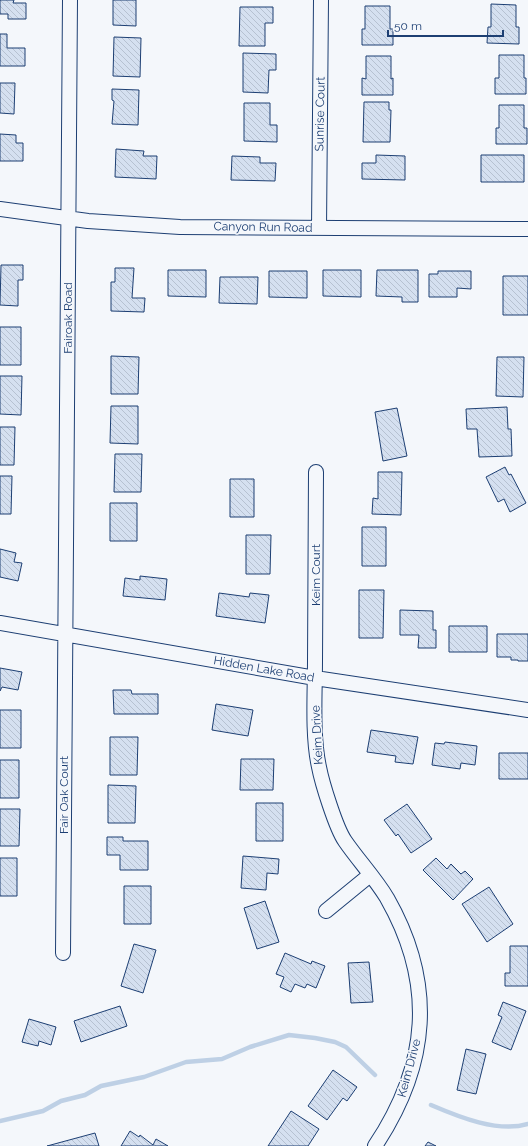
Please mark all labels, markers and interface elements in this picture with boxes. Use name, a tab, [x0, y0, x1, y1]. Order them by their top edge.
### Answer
scale bar	[388, 12, 503, 38]
text: 50 m	[394, 19, 422, 33]
street label: Sunrise Court	[312, 76, 328, 152]
street label: Canyon Run Road	[213, 219, 313, 235]
street label: Fairoak Road	[61, 282, 75, 354]
street label: Keim Court	[309, 544, 323, 606]
street label: Hidden Lake Road	[213, 653, 315, 685]
street label: Keim Drive	[308, 705, 326, 765]
street label: Fair Oak Court	[57, 756, 71, 834]
street label: Keim Drive	[395, 1037, 423, 1099]

